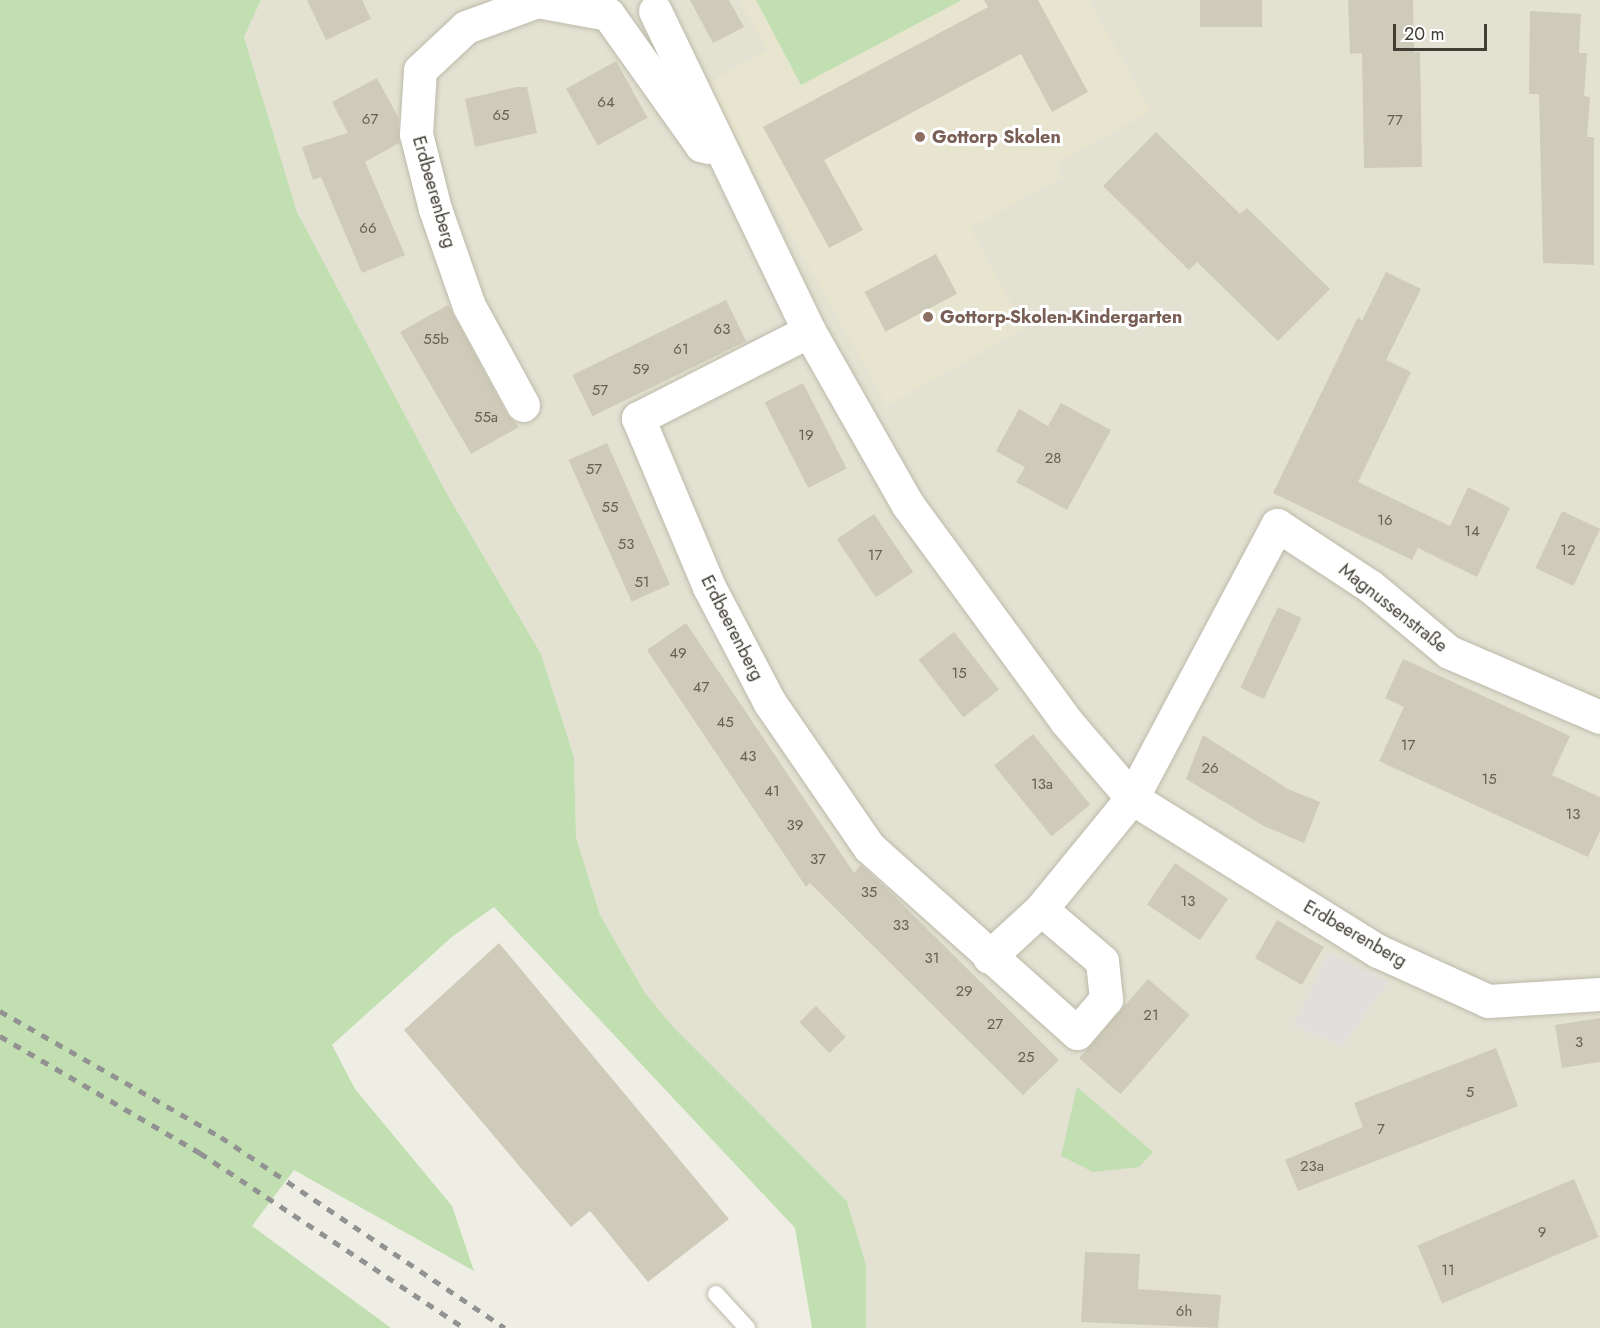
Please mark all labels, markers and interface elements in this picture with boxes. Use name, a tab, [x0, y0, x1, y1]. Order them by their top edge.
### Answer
scale bar	[1396, 12, 1490, 50]
text: 20 m	[1404, 21, 1444, 47]
house number: 64	[597, 94, 615, 112]
house number: 65	[492, 107, 510, 125]
house number: 67	[362, 111, 378, 129]
house number: 77	[1387, 112, 1403, 130]
place label: Gottorp Skolen	[932, 126, 1061, 148]
marker: Gottorp Skolen	[913, 130, 927, 144]
street label: Erdbeerenberg	[408, 134, 460, 250]
house number: 66	[359, 220, 377, 238]
place label: Gottorp-Skolen-Kindergarten	[940, 306, 1182, 328]
marker: Gottorp-Skolen-Kindergarten	[921, 310, 935, 324]
house number: 63	[714, 321, 730, 339]
house number: 55b	[423, 331, 449, 349]
house number: 61	[673, 341, 689, 359]
house number: 59	[632, 361, 650, 379]
house number: 57	[592, 382, 608, 400]
house number: 55a	[474, 409, 498, 427]
house number: 19	[798, 427, 814, 445]
house number: 28	[1045, 450, 1061, 468]
house number: 57	[586, 461, 602, 479]
house number: 55	[602, 499, 618, 517]
house number: 16	[1377, 512, 1393, 530]
house number: 14	[1464, 523, 1480, 541]
house number: 53	[618, 536, 634, 554]
house number: 12	[1560, 542, 1576, 560]
house number: 17	[868, 547, 882, 565]
street label: Magnussenstraße	[1335, 559, 1451, 657]
street label: Erdbeerenberg	[696, 572, 768, 684]
house number: 51	[634, 574, 650, 592]
house number: 49	[669, 645, 687, 663]
house number: 15	[951, 665, 967, 683]
house number: 47	[693, 679, 709, 697]
house number: 45	[716, 714, 734, 732]
house number: 17	[1401, 737, 1415, 755]
house number: 43	[740, 748, 756, 766]
house number: 26	[1201, 760, 1219, 778]
house number: 15	[1481, 771, 1497, 789]
house number: 13a	[1031, 776, 1053, 794]
house number: 41	[764, 783, 780, 801]
house number: 13	[1566, 806, 1580, 824]
house number: 39	[787, 817, 803, 835]
house number: 37	[810, 851, 826, 869]
house number: 35	[861, 884, 877, 902]
house number: 13	[1181, 893, 1195, 911]
street label: Erdbeerenberg	[1300, 896, 1410, 972]
house number: 33	[893, 917, 909, 935]
house number: 31	[925, 950, 939, 968]
house number: 29	[955, 983, 973, 1001]
house number: 21	[1143, 1007, 1159, 1025]
house number: 27	[987, 1016, 1003, 1034]
house number: 3	[1575, 1034, 1583, 1052]
house number: 25	[1018, 1049, 1034, 1067]
house number: 5	[1466, 1084, 1474, 1102]
house number: 7	[1377, 1121, 1385, 1139]
house number: 23a	[1300, 1158, 1324, 1176]
house number: 9	[1538, 1224, 1546, 1242]
house number: 11	[1441, 1262, 1455, 1280]
house number: 6h	[1176, 1303, 1192, 1321]

